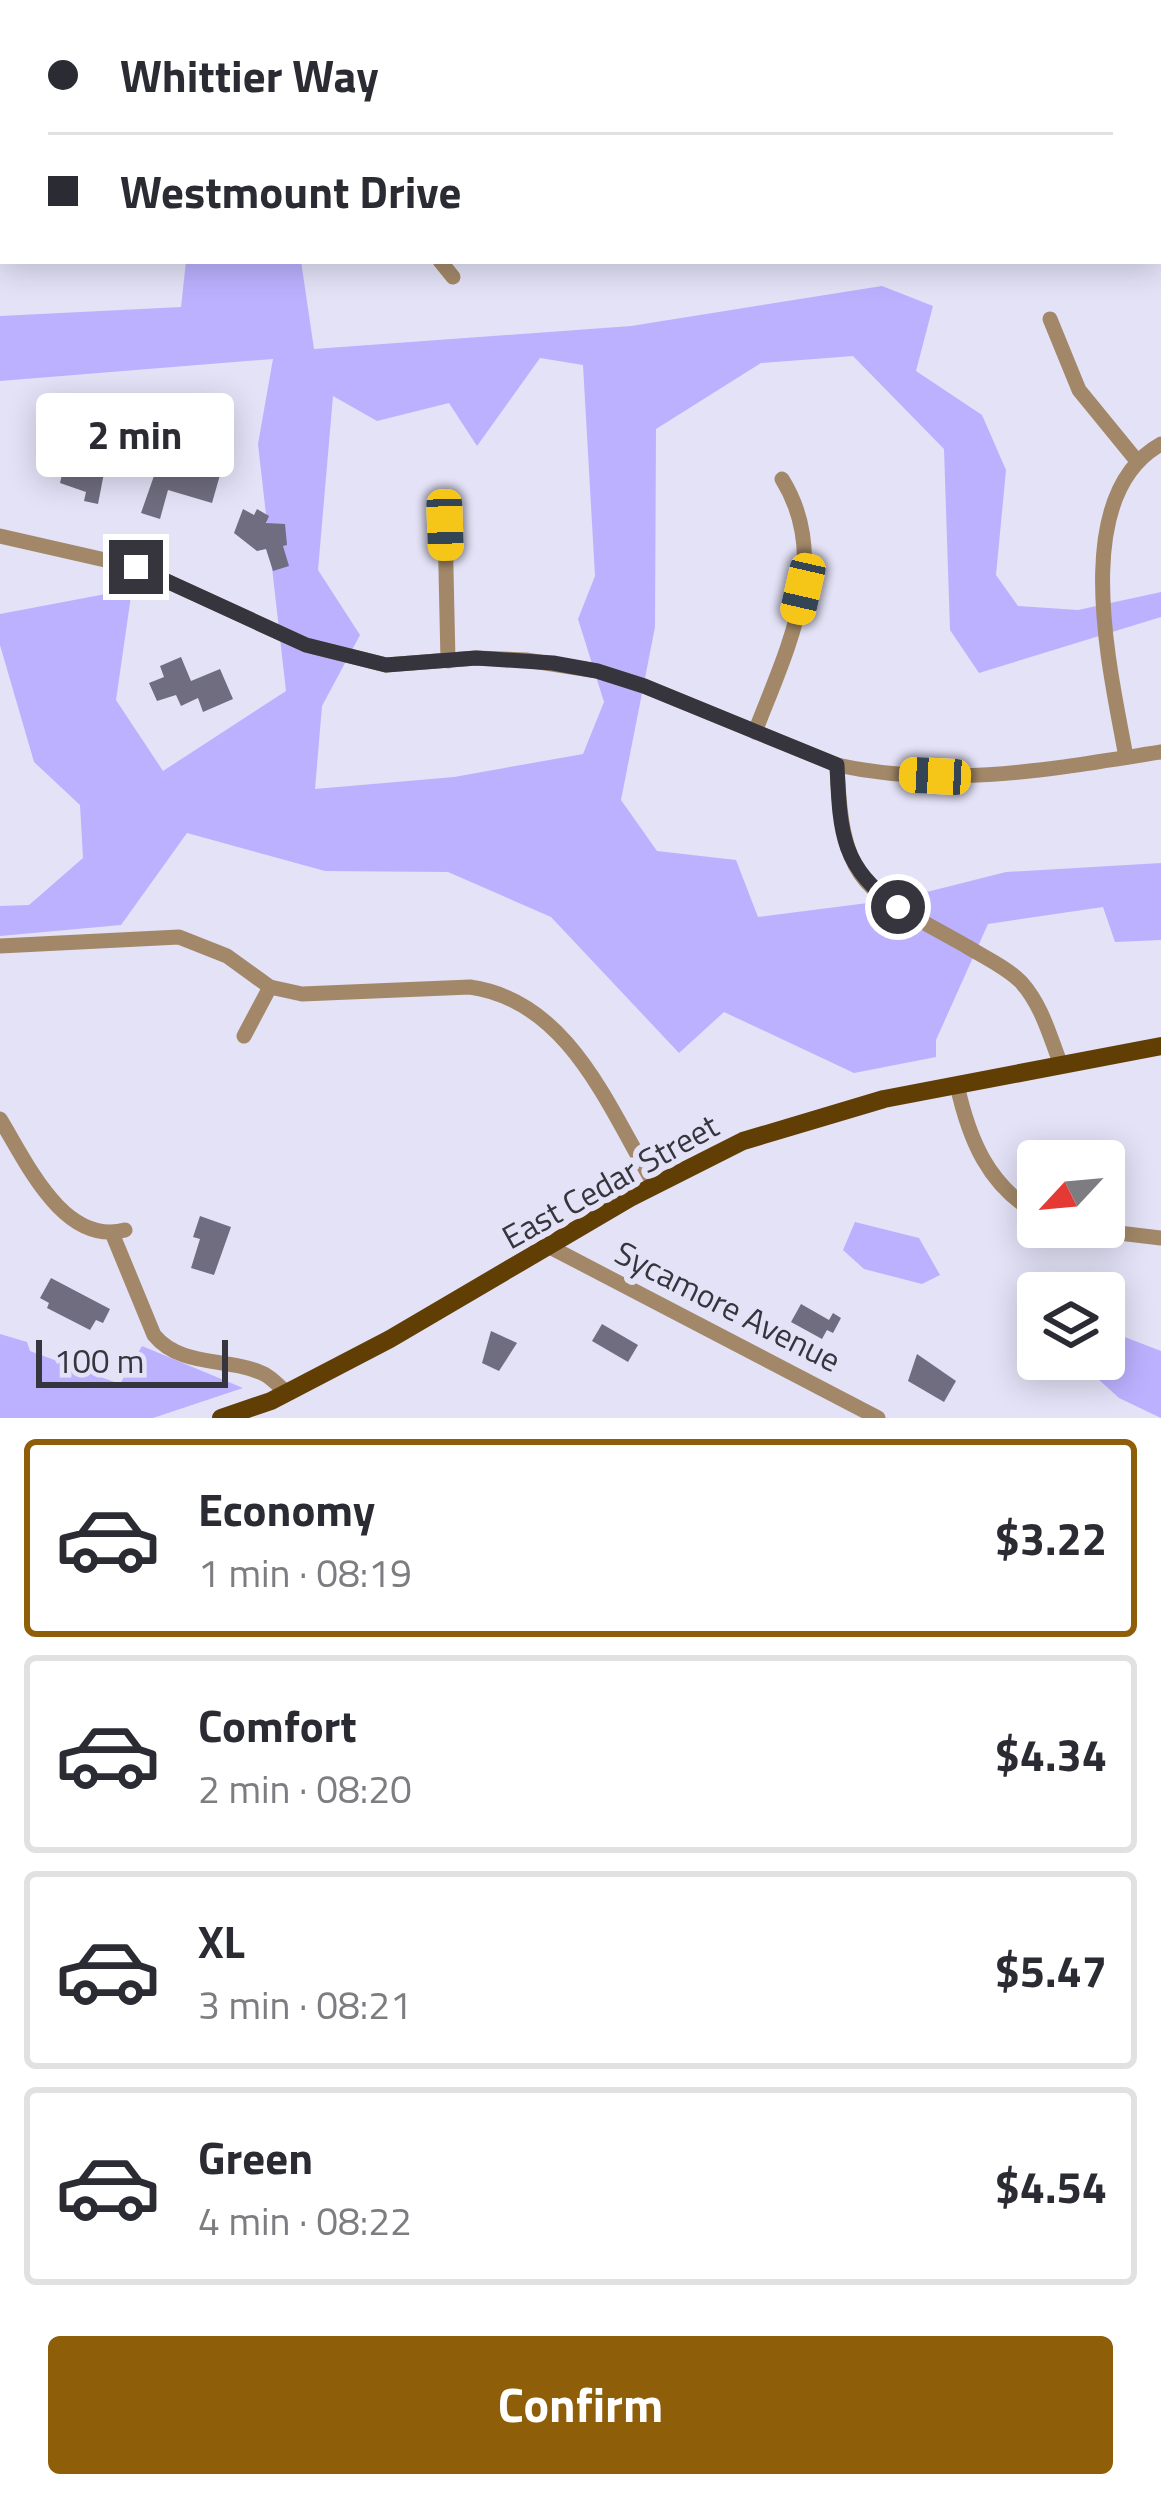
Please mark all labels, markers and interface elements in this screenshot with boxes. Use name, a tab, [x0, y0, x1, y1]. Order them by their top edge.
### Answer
text: Whittier Way	[120, 41, 379, 109]
text: Westmount Drive	[120, 157, 461, 225]
callout: 2 min	[37, 393, 235, 477]
text: 2 min	[88, 405, 182, 464]
car	[426, 488, 464, 562]
route end	[109, 540, 163, 594]
car	[777, 550, 829, 628]
car	[898, 756, 972, 796]
route start	[871, 880, 925, 934]
street label: East Cedar Street	[492, 1101, 728, 1261]
north arrow	[1017, 1140, 1125, 1248]
map controls	[1017, 1140, 1125, 1380]
street label: Sycamore Avenue	[606, 1228, 850, 1384]
button: layers	[1017, 1272, 1125, 1380]
scale bar	[36, 1334, 228, 1387]
text: 100 m	[54, 1336, 144, 1386]
text: Economy	[198, 1475, 375, 1543]
icon: car	[54, 1484, 162, 1592]
text: $3.22	[995, 1504, 1107, 1572]
text: 1 min · 08:19	[198, 1543, 412, 1602]
text: Comfort	[198, 1691, 357, 1759]
icon: car	[54, 1700, 162, 1808]
text: $4.34	[995, 1720, 1107, 1788]
text: 2 min · 08:20	[198, 1759, 412, 1818]
text: XL	[198, 1907, 245, 1975]
icon: car	[54, 1916, 162, 2024]
text: $5.47	[995, 1936, 1107, 2004]
text: 3 min · 08:21	[198, 1975, 412, 2034]
text: Green	[198, 2123, 313, 2191]
icon: car	[54, 2132, 162, 2240]
text: $4.54	[995, 2152, 1107, 2220]
text: 4 min · 08:22	[198, 2191, 412, 2250]
button: Confirm	[48, 2336, 1113, 2474]

